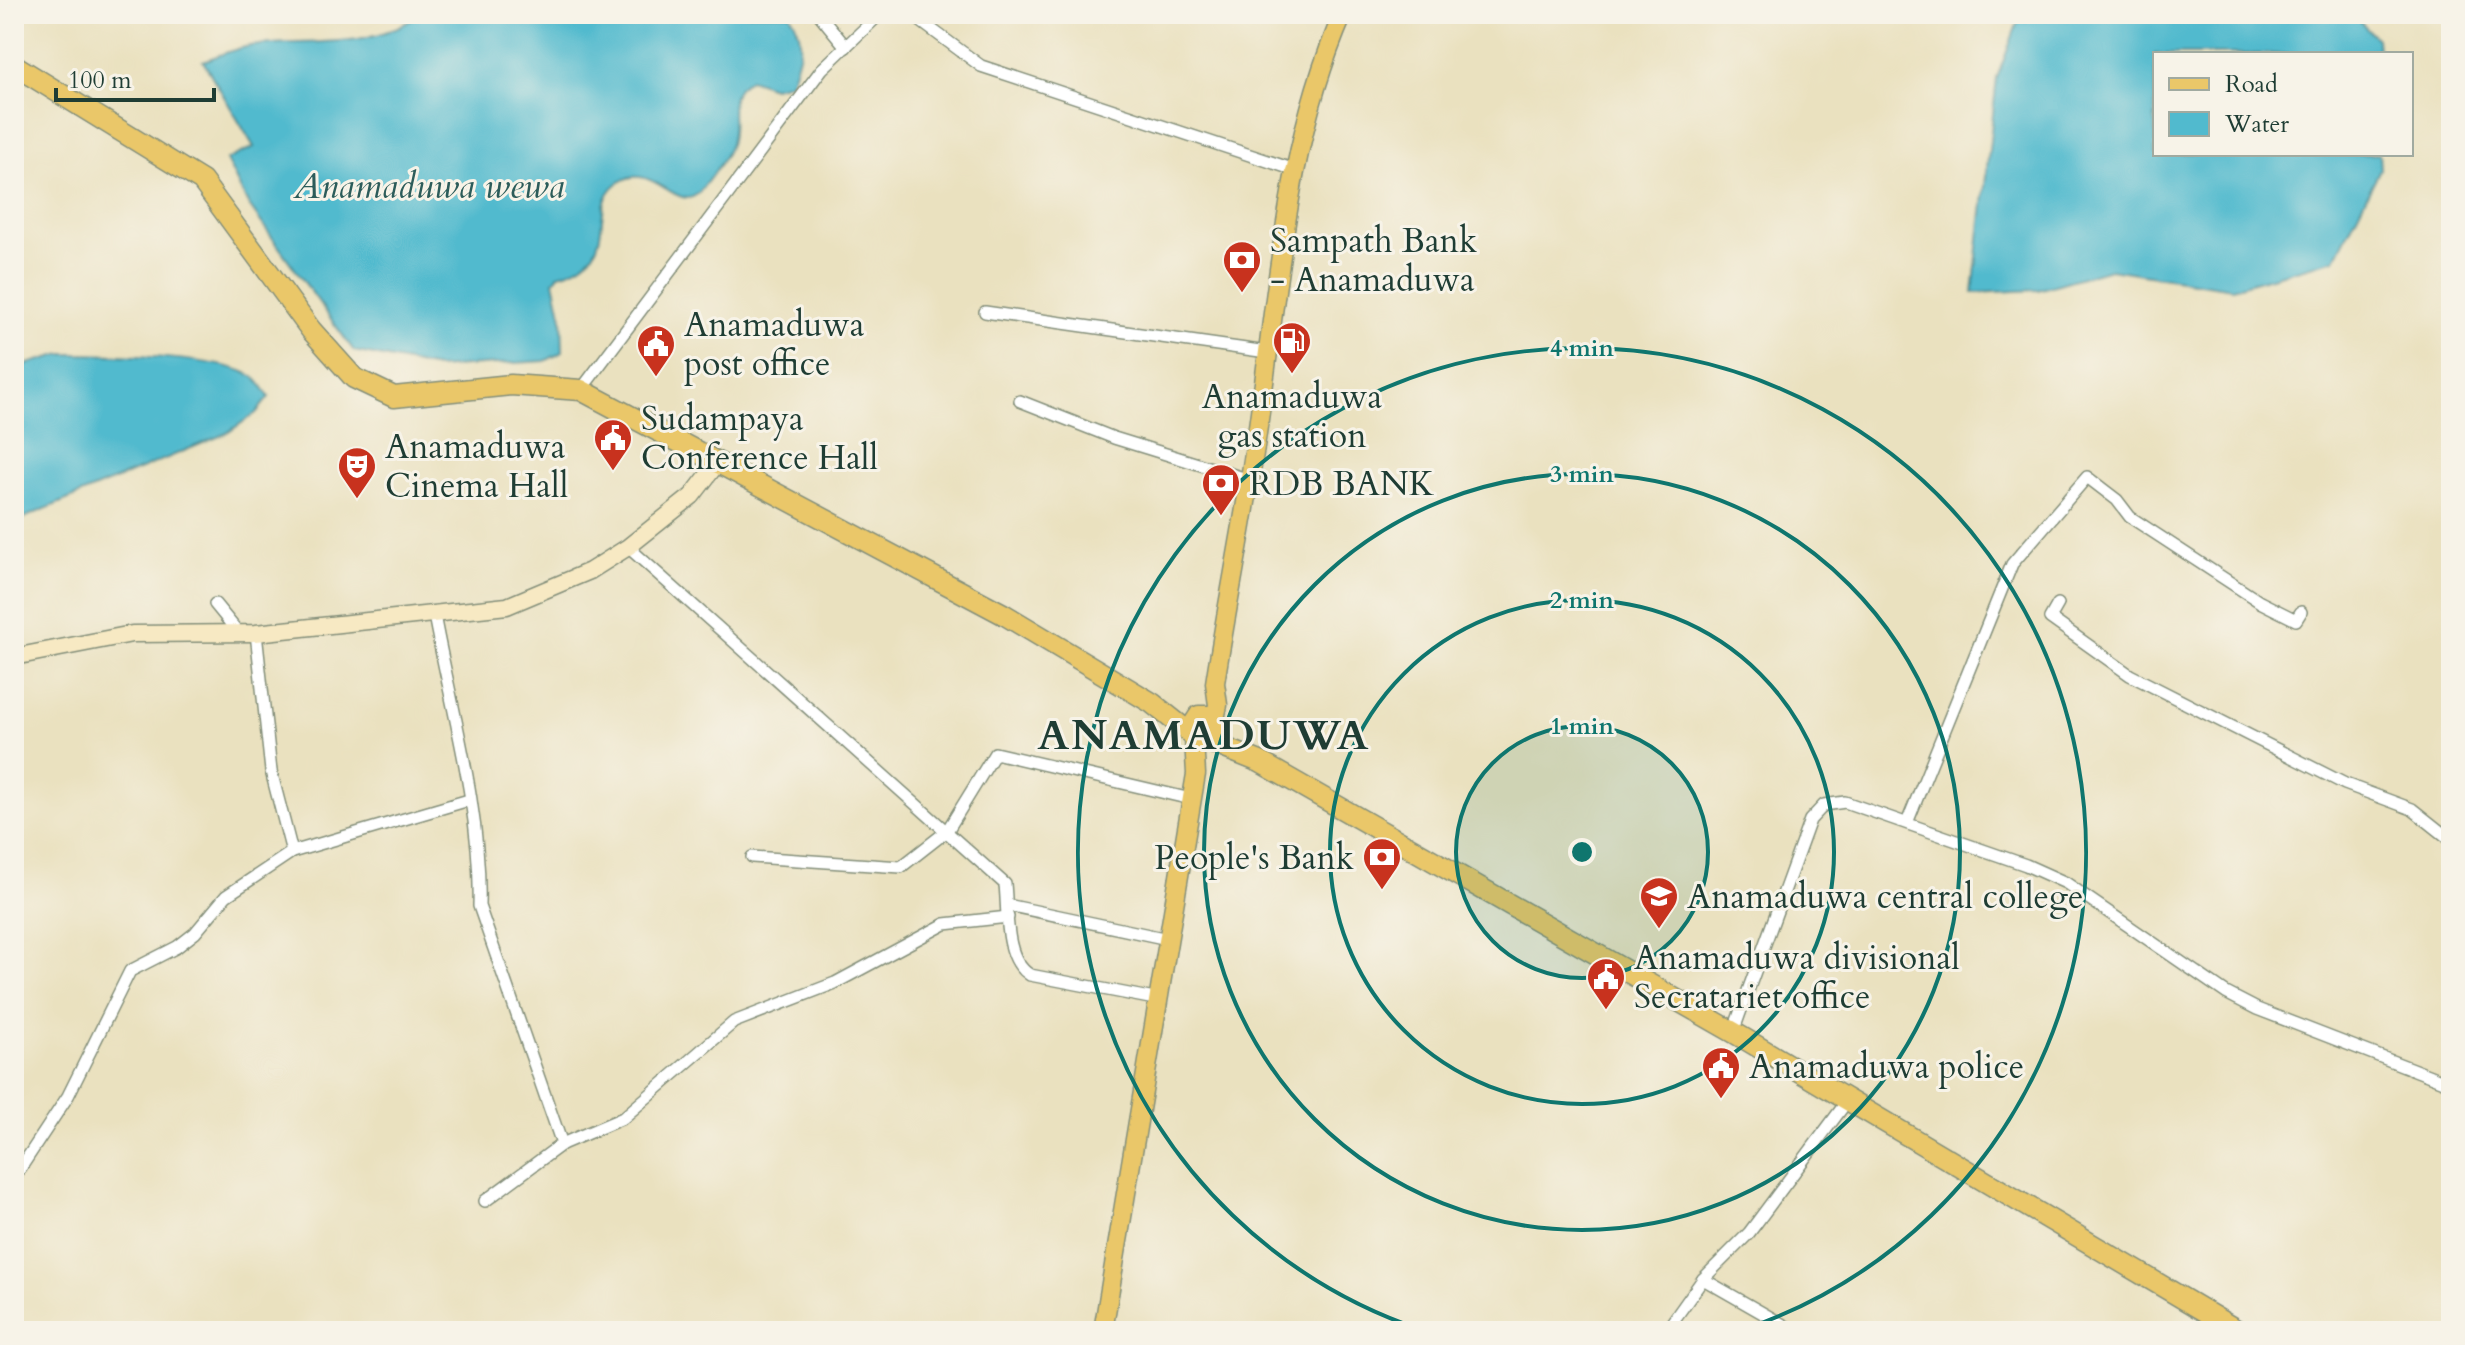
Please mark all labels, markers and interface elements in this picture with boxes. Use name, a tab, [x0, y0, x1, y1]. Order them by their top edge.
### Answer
scale bar	[56, 52, 214, 102]
legend	[2153, 52, 2413, 156]
text: 100 m	[68, 64, 132, 97]
text: Road	[2225, 68, 2278, 101]
text: Water	[2224, 108, 2289, 141]
water label: Anamaduwa wewa	[292, 162, 565, 211]
place label: Sampath Bank - Anamaduwa	[1270, 218, 1478, 303]
bank icon: Sampath Bank - Anamaduwa	[1221, 239, 1263, 294]
place label: Anamaduwa post office	[684, 302, 865, 387]
fuel station icon: Anamaduwa gas station	[1271, 320, 1313, 375]
public building icon: Anamaduwa post office	[635, 323, 677, 378]
text: 4 min	[1550, 332, 1615, 365]
place label: Anamaduwa gas station	[1202, 374, 1382, 459]
place label: Sudampaya Conference Hall	[641, 396, 879, 481]
public building icon: Sudampaya Conference Hall	[592, 417, 634, 472]
place label: Anamaduwa Cinema Hall	[385, 424, 569, 509]
theatre icon: Anamaduwa Cinema Hall	[336, 445, 378, 500]
text: 3 min	[1550, 458, 1615, 491]
place label: RDB BANK	[1249, 461, 1435, 507]
bank icon: RDB BANK	[1200, 462, 1242, 517]
text: 2 min	[1550, 584, 1615, 617]
district label: ANAMADUWA	[1038, 707, 1370, 764]
text: 1 min	[1550, 710, 1615, 743]
place label: People's Bank	[1154, 835, 1355, 881]
bank icon: People's Bank	[1361, 836, 1403, 891]
centre of rings	[1568, 838, 1596, 866]
place label: Anamaduwa central college	[1687, 874, 2084, 920]
school or university icon: Anamaduwa central college	[1638, 875, 1680, 930]
place label: Anamaduwa divisional Secratariet office	[1634, 935, 1960, 1020]
public building icon: Anamaduwa divisional Secratariet office	[1585, 956, 1627, 1011]
place label: Anamaduwa police	[1749, 1044, 2024, 1090]
public building icon: Anamaduwa police	[1700, 1045, 1742, 1100]

